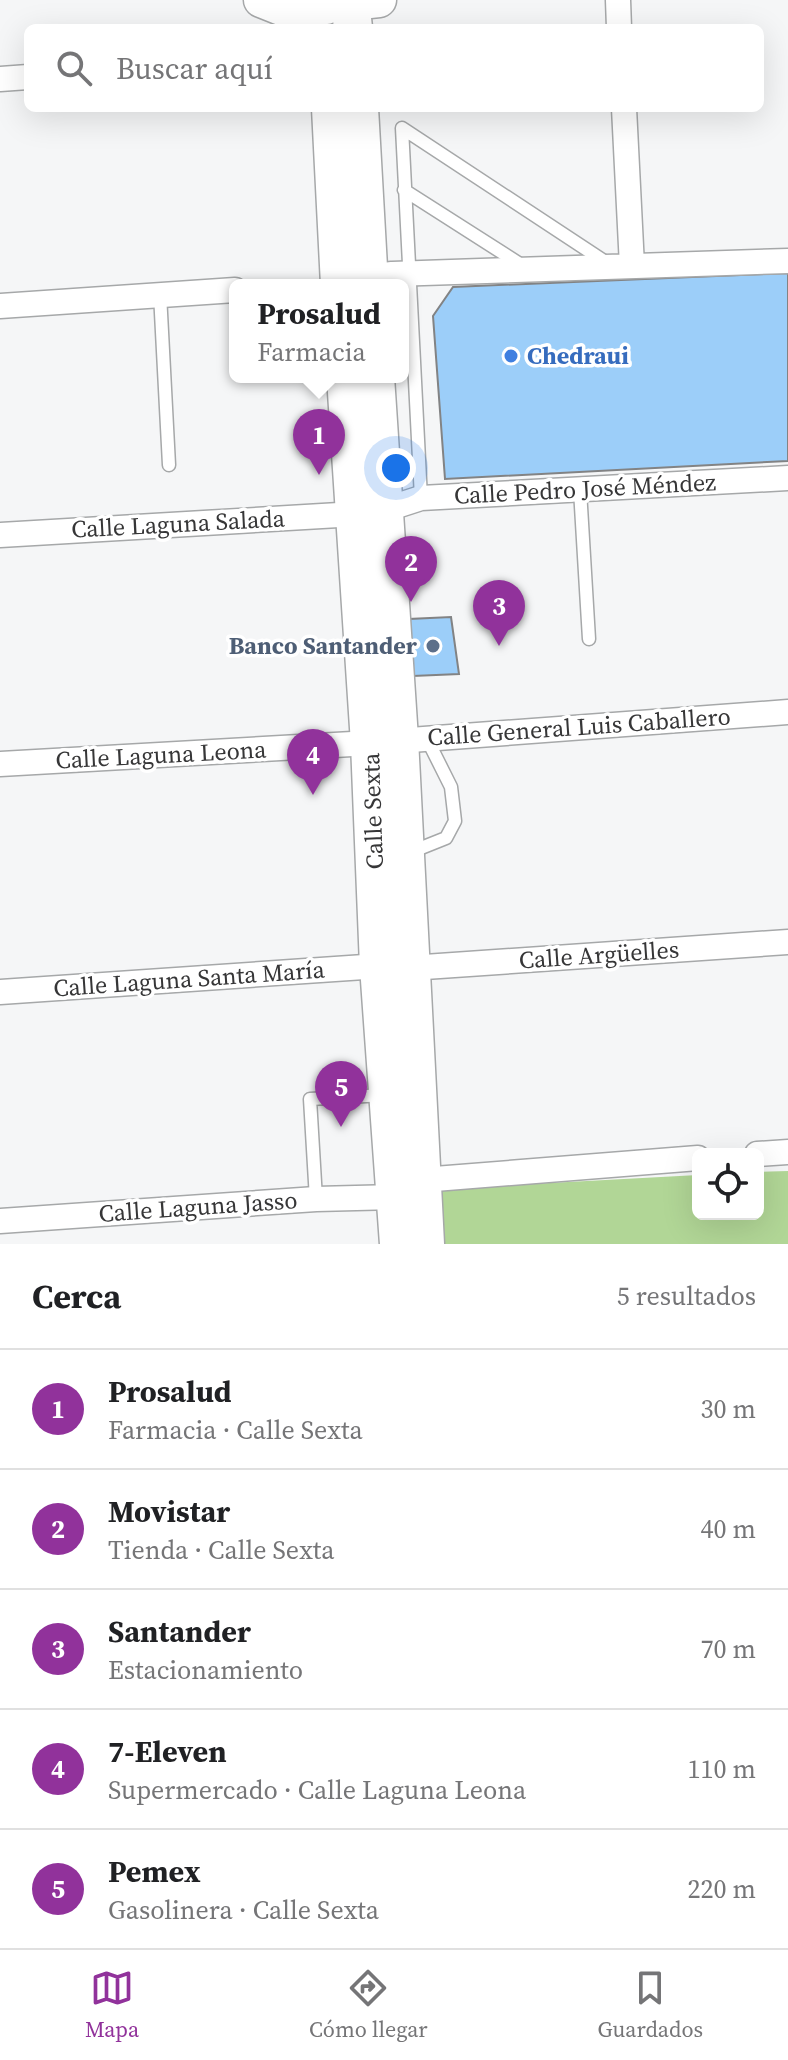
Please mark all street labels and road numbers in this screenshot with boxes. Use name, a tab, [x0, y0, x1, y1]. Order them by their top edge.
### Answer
street label: Calle Pedro José Méndez	[453, 465, 717, 512]
street label: Calle Laguna Salada	[70, 501, 286, 546]
street label: Calle General Luis Caballero	[426, 699, 732, 754]
street label: Calle Laguna Leona	[55, 732, 268, 777]
street label: Calle Sexta	[354, 751, 391, 870]
street label: Calle Argüelles	[518, 932, 680, 977]
street label: Calle Laguna Santa María	[52, 953, 326, 1004]
street label: Calle Laguna Jasso	[97, 1183, 298, 1230]

